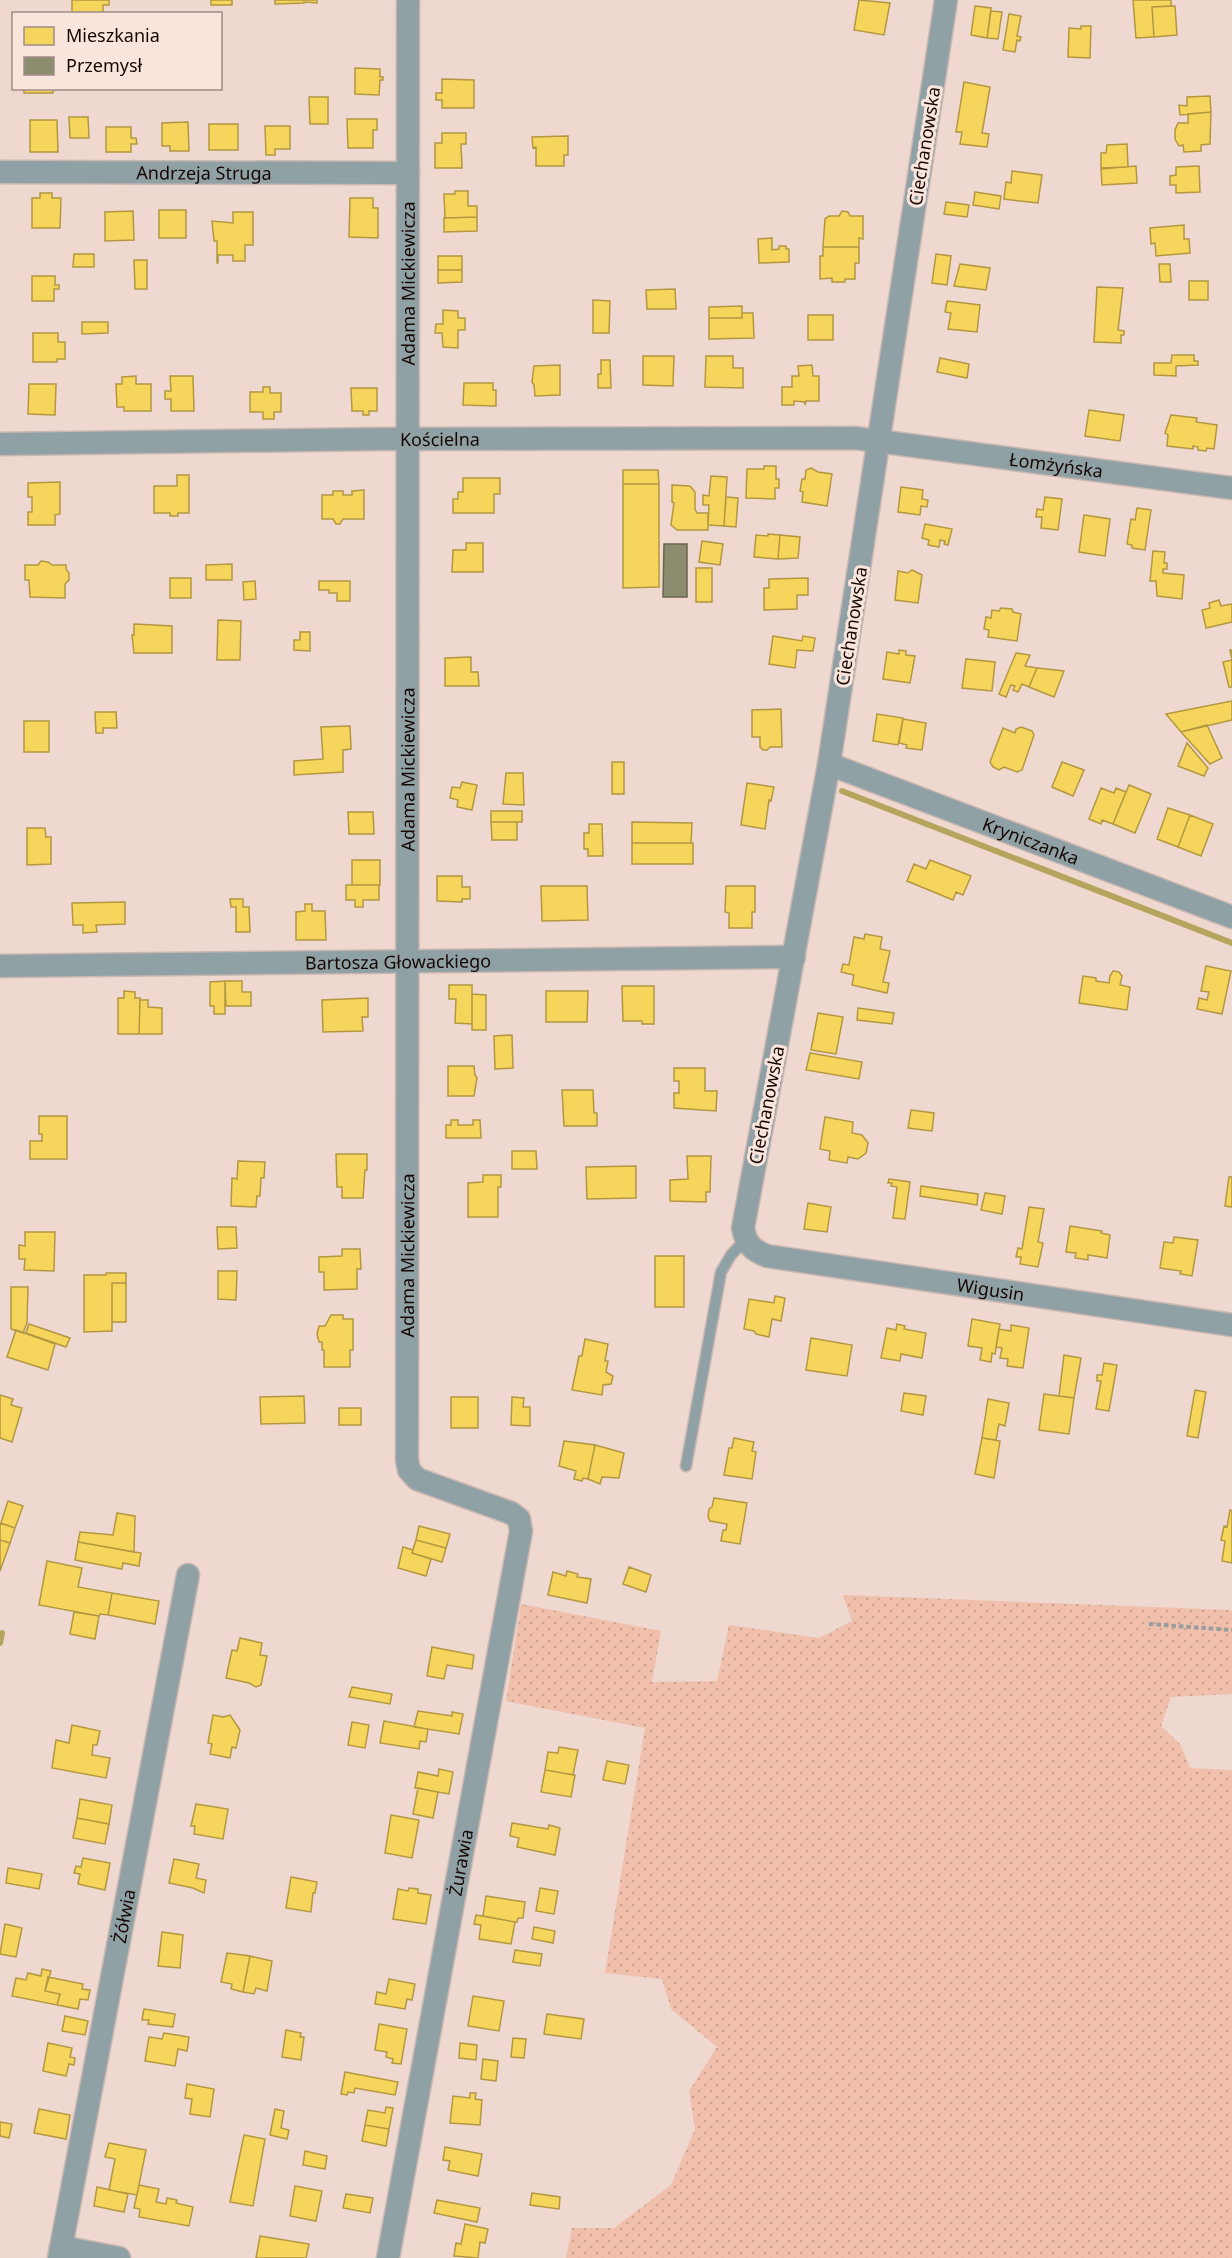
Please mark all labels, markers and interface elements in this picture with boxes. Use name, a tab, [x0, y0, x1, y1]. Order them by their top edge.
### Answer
legend	[12, 12, 222, 90]
text: Mieszkania	[66, 23, 160, 47]
text: Przemysł	[66, 53, 143, 77]
street label: Ciechanowska	[903, 85, 945, 207]
street label: Andrzeja Struga	[136, 160, 272, 185]
street label: Adama Mickiewicza	[396, 201, 420, 365]
street label: Kościelna	[400, 427, 480, 451]
street label: Łomżyńska	[1008, 447, 1105, 483]
street label: Ciechanowska	[830, 565, 872, 687]
street label: Adama Mickiewicza	[395, 687, 420, 851]
street label: Kryniczanka	[979, 811, 1083, 870]
street label: Bartosza Głowackiego	[305, 948, 491, 975]
street label: Ciechanowska	[743, 1044, 789, 1166]
street label: Adama Mickiewicza	[395, 1173, 419, 1337]
street label: Wigusin	[955, 1272, 1026, 1306]
street label: Żurawia	[442, 1827, 478, 1898]
street label: Żółwia	[107, 1887, 140, 1945]

